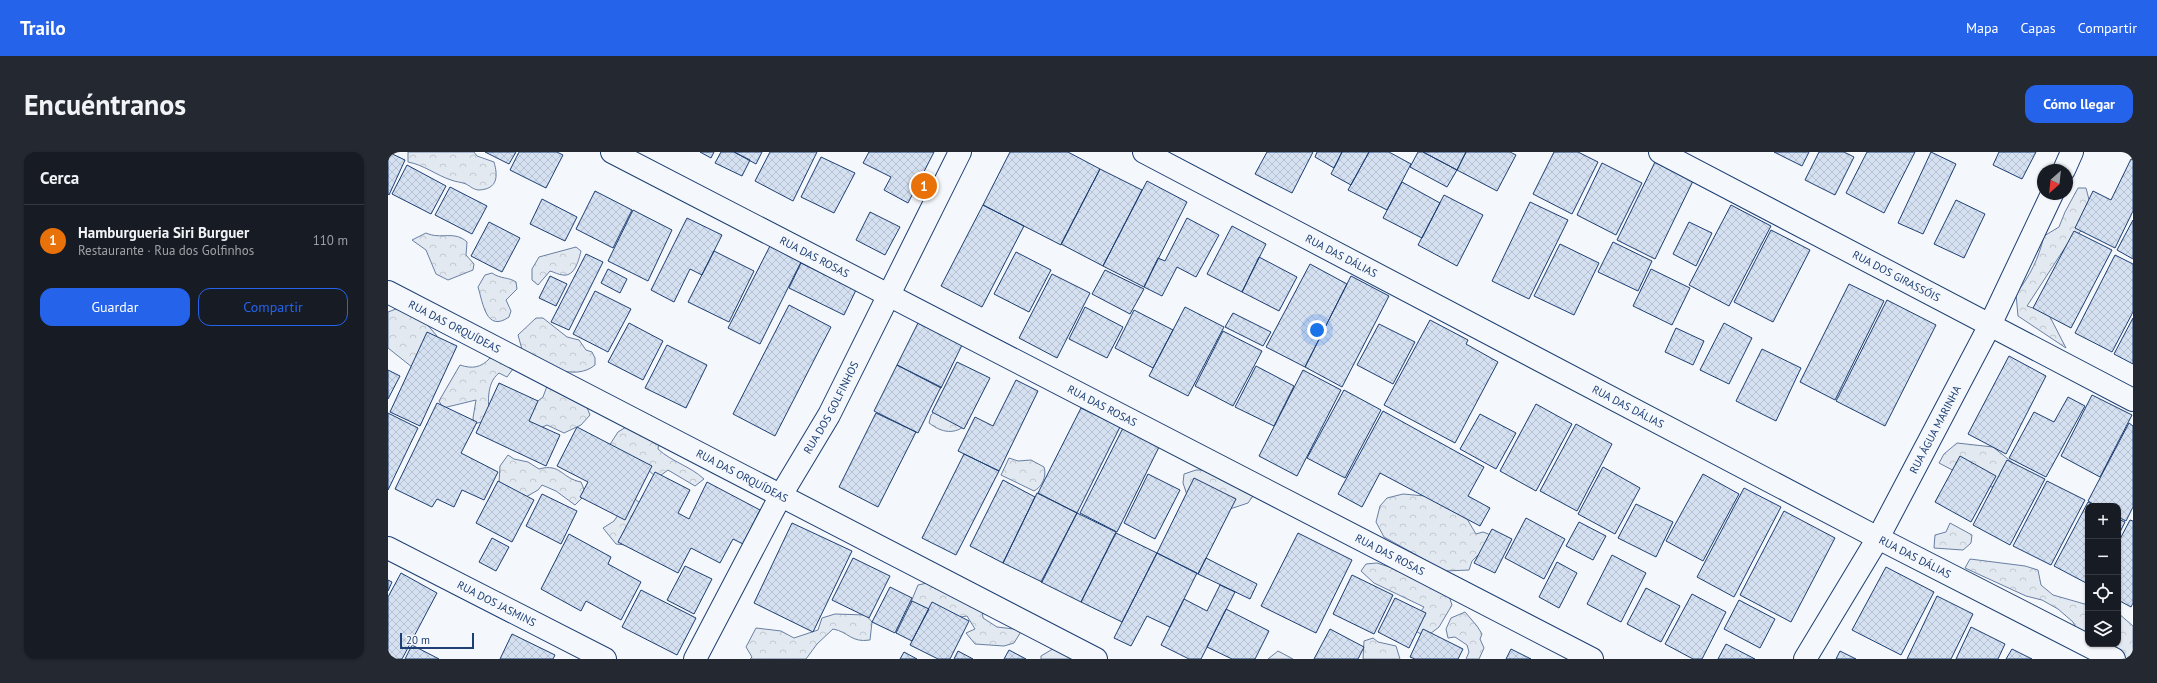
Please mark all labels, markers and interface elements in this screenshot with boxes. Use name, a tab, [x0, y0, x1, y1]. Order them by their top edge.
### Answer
text: Trailo	[20, 16, 66, 40]
text: Mapa	[1966, 19, 1999, 37]
text: Capas	[2021, 19, 2056, 37]
text: Compartir	[2078, 19, 2137, 37]
button: Cómo llegar	[2025, 85, 2133, 123]
text: Encuéntranos	[24, 86, 186, 123]
north arrow	[2037, 164, 2073, 200]
text: Cerca	[40, 167, 79, 189]
pin: 1	[911, 171, 937, 201]
text: Hamburgueria Siri Burguer	[78, 223, 249, 242]
street label: RUA DAS DÁLIAS	[1303, 231, 1380, 281]
text: 1	[49, 232, 57, 249]
text: 110 m	[313, 232, 348, 249]
street label: RUA DAS ROSAS	[777, 233, 852, 281]
text: Restaurante · Rua dos Golfinhos	[78, 242, 254, 259]
street label: RUA DOS GIRASSÓIS	[1850, 247, 1943, 305]
button: Guardar	[40, 288, 190, 326]
button: Compartir	[198, 288, 348, 326]
street label: RUA DAS ORQUÍDEAS	[406, 297, 503, 356]
your location	[1307, 320, 1327, 340]
street label: RUA DOS GOLFINHOS	[800, 359, 862, 456]
street label: RUA DAS ROSAS	[1065, 382, 1140, 430]
street label: RUA DAS DÁLIAS	[1590, 382, 1667, 431]
street label: RUA ÁGUA MARINHA	[1906, 383, 1964, 476]
street label: RUA DAS ORQUÍDEAS	[694, 446, 791, 505]
map controls	[2085, 503, 2121, 647]
button: +	[2085, 503, 2121, 539]
street label: RUA DAS ROSAS	[1353, 531, 1427, 578]
street label: RUA DAS DÁLIAS	[1877, 533, 1954, 581]
button: −	[2085, 539, 2121, 575]
button: locate	[2085, 575, 2121, 611]
street label: RUA DOS JASMINS	[455, 578, 539, 630]
button: layers	[2085, 611, 2121, 647]
scale bar	[400, 631, 474, 650]
text: 20 m	[406, 633, 430, 647]

